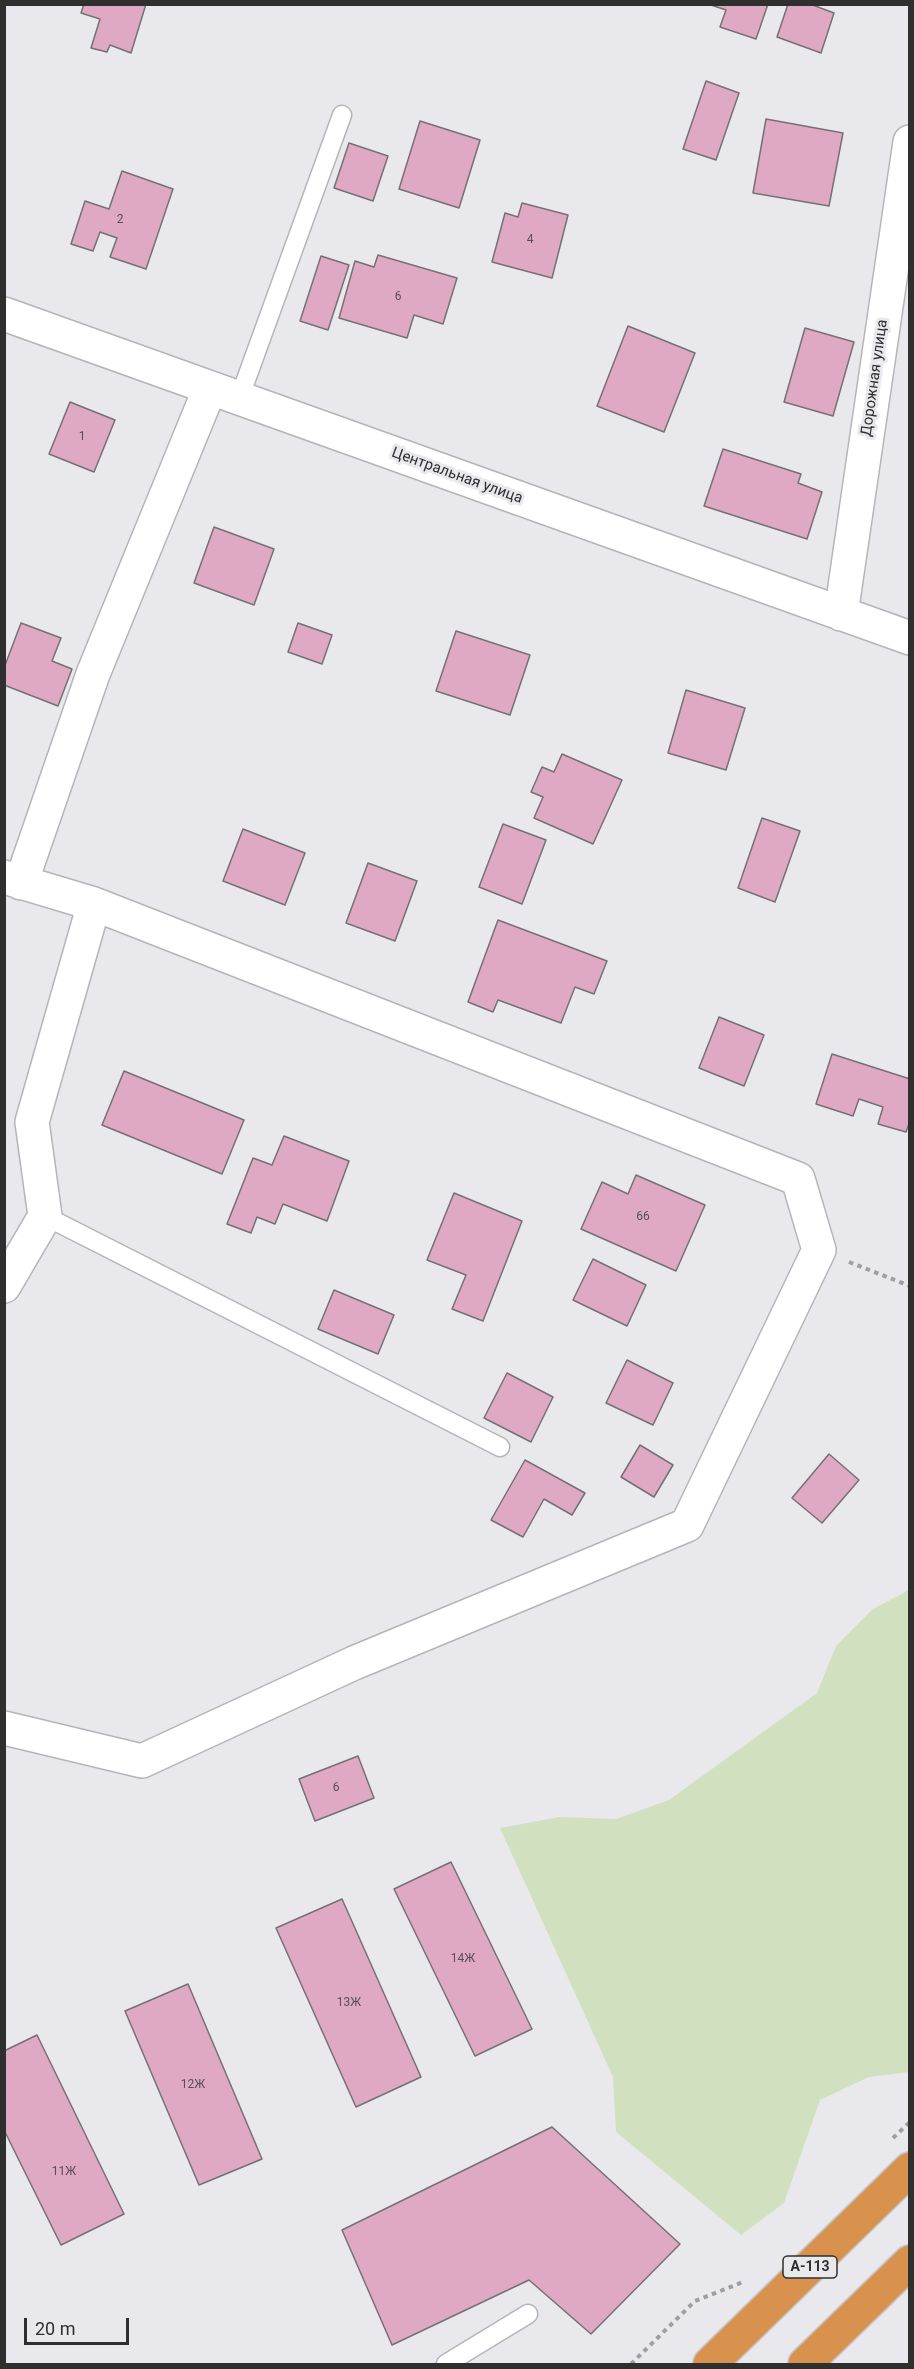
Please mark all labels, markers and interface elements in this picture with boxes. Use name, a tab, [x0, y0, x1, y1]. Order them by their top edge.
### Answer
house number: 2	[117, 213, 123, 227]
house number: 4	[527, 233, 533, 247]
house number: 6	[395, 290, 401, 304]
street label: Дорожная улица	[858, 318, 892, 438]
house number: 1	[79, 430, 85, 444]
street label: Центральная улица	[389, 444, 525, 508]
house number: 66	[636, 1210, 650, 1224]
house number: 6	[333, 1781, 339, 1795]
house number: 14Ж	[451, 1952, 475, 1966]
house number: 13Ж	[337, 1996, 361, 2010]
house number: 12Ж	[181, 2078, 205, 2092]
house number: 11Ж	[52, 2165, 76, 2179]
road number: А-113	[783, 2256, 837, 2278]
scale bar	[27, 2306, 132, 2344]
text: 20 m	[35, 2318, 75, 2339]

